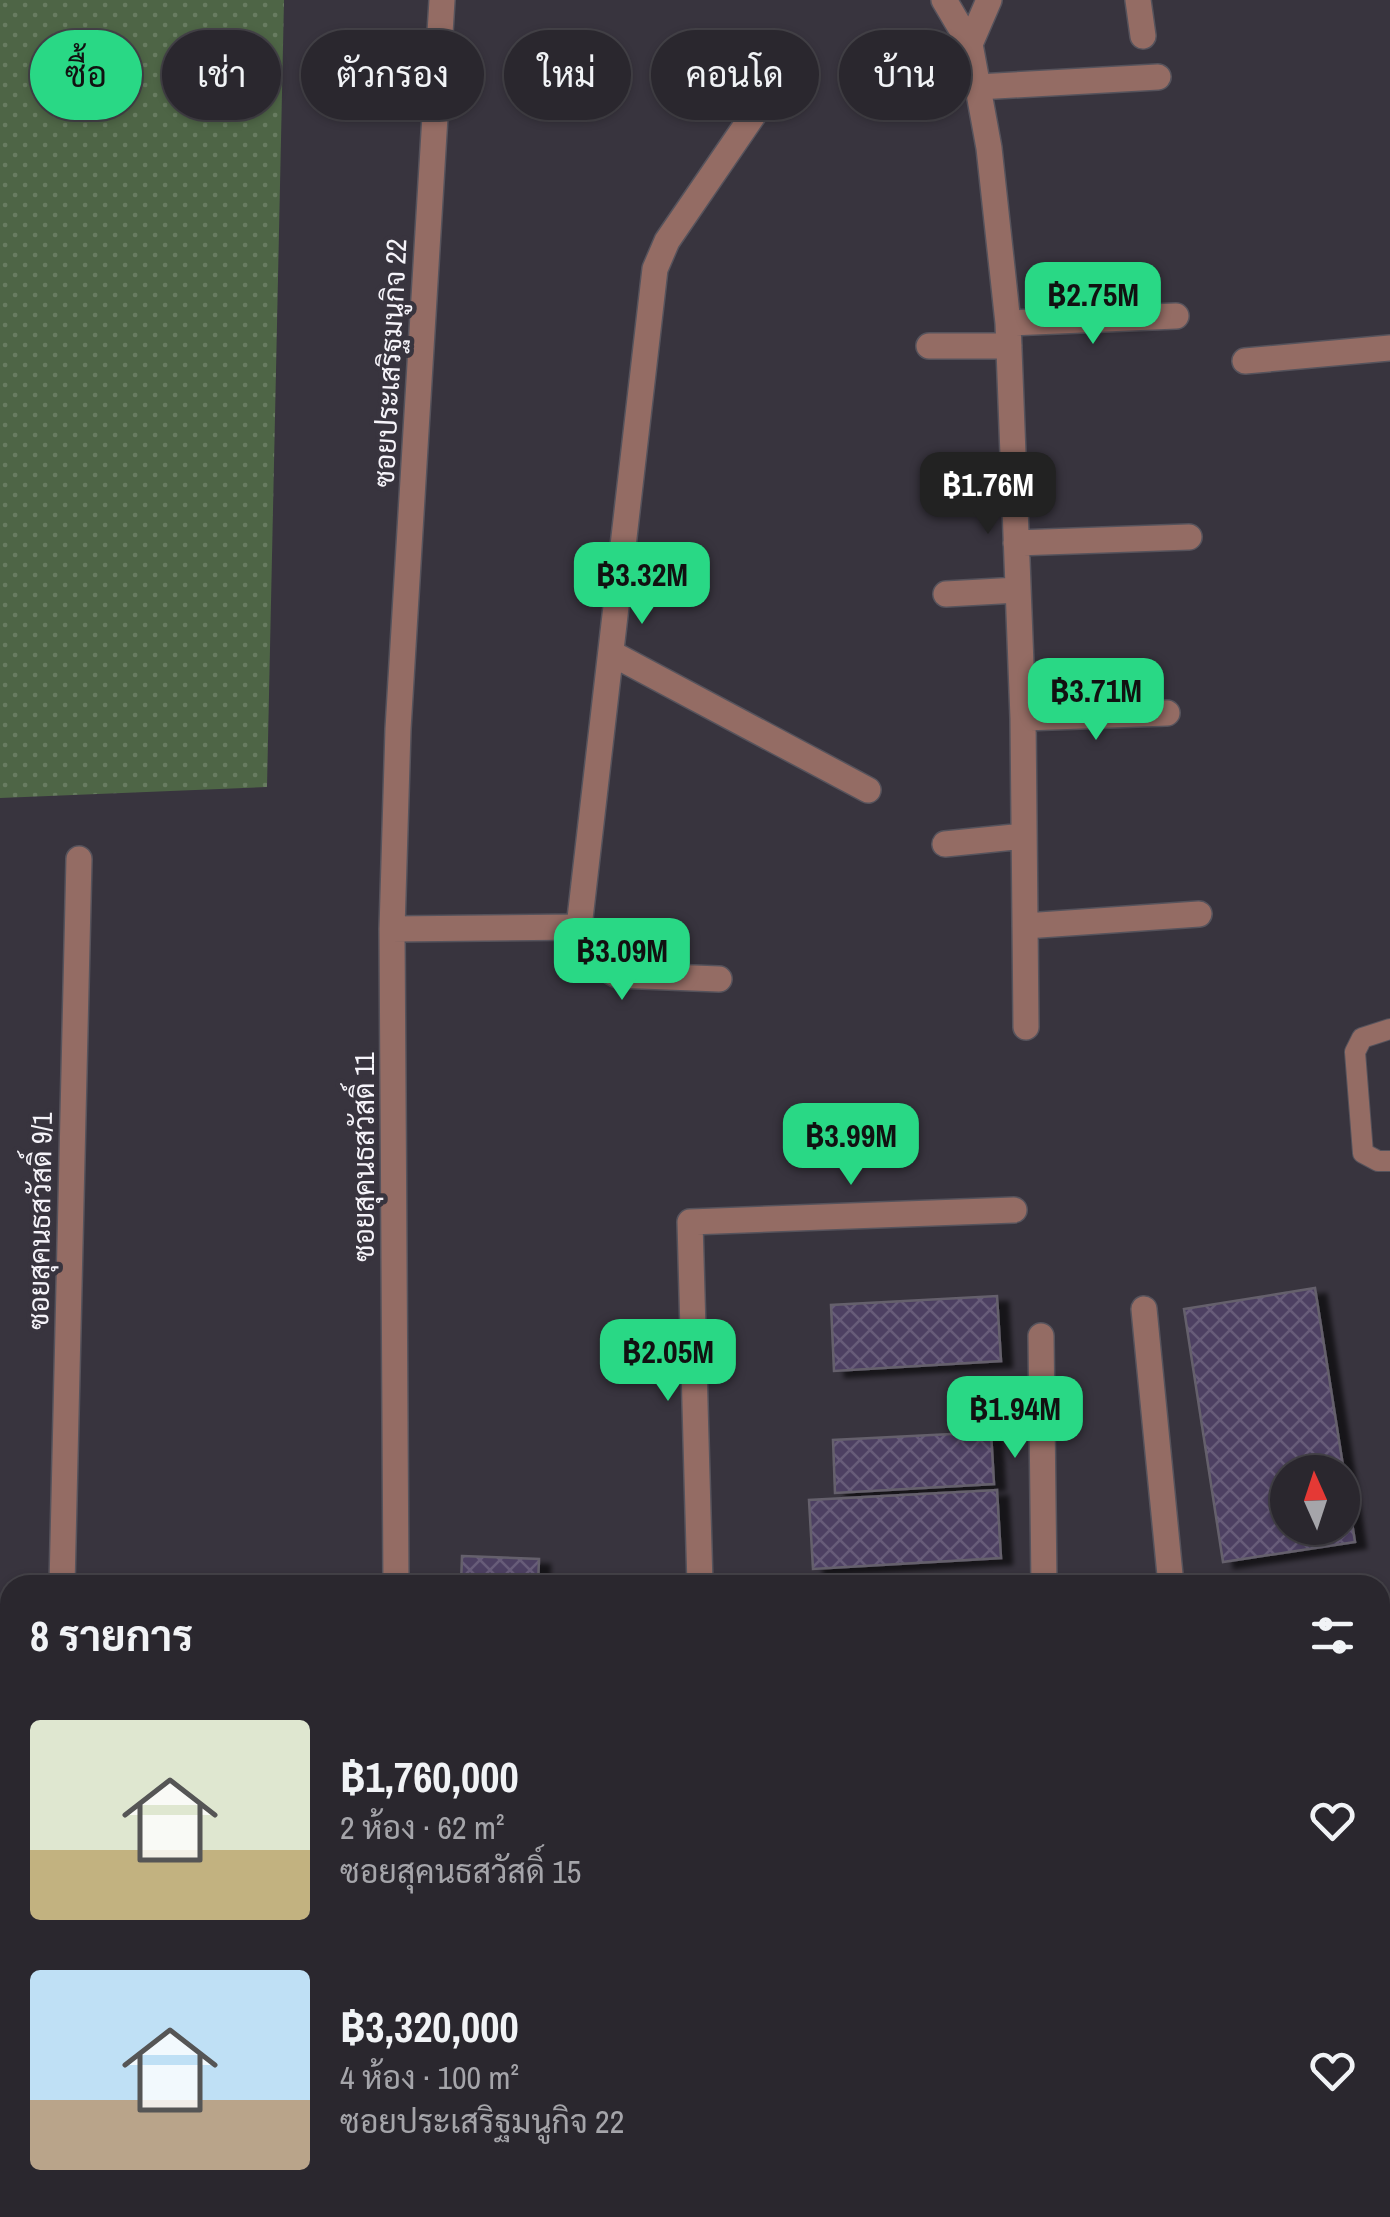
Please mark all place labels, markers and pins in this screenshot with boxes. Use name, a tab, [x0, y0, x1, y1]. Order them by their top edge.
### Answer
pin: ฿2.75M	[1012, 262, 1174, 347]
pin: ฿1.76M	[907, 452, 1069, 537]
pin: ฿3.32M	[561, 542, 723, 627]
pin: ฿3.71M	[1015, 658, 1177, 743]
pin: ฿3.09M	[541, 918, 703, 1003]
pin: ฿3.99M	[770, 1103, 932, 1188]
pin: ฿2.05M	[587, 1319, 749, 1404]
pin: ฿1.94M	[934, 1376, 1096, 1461]

